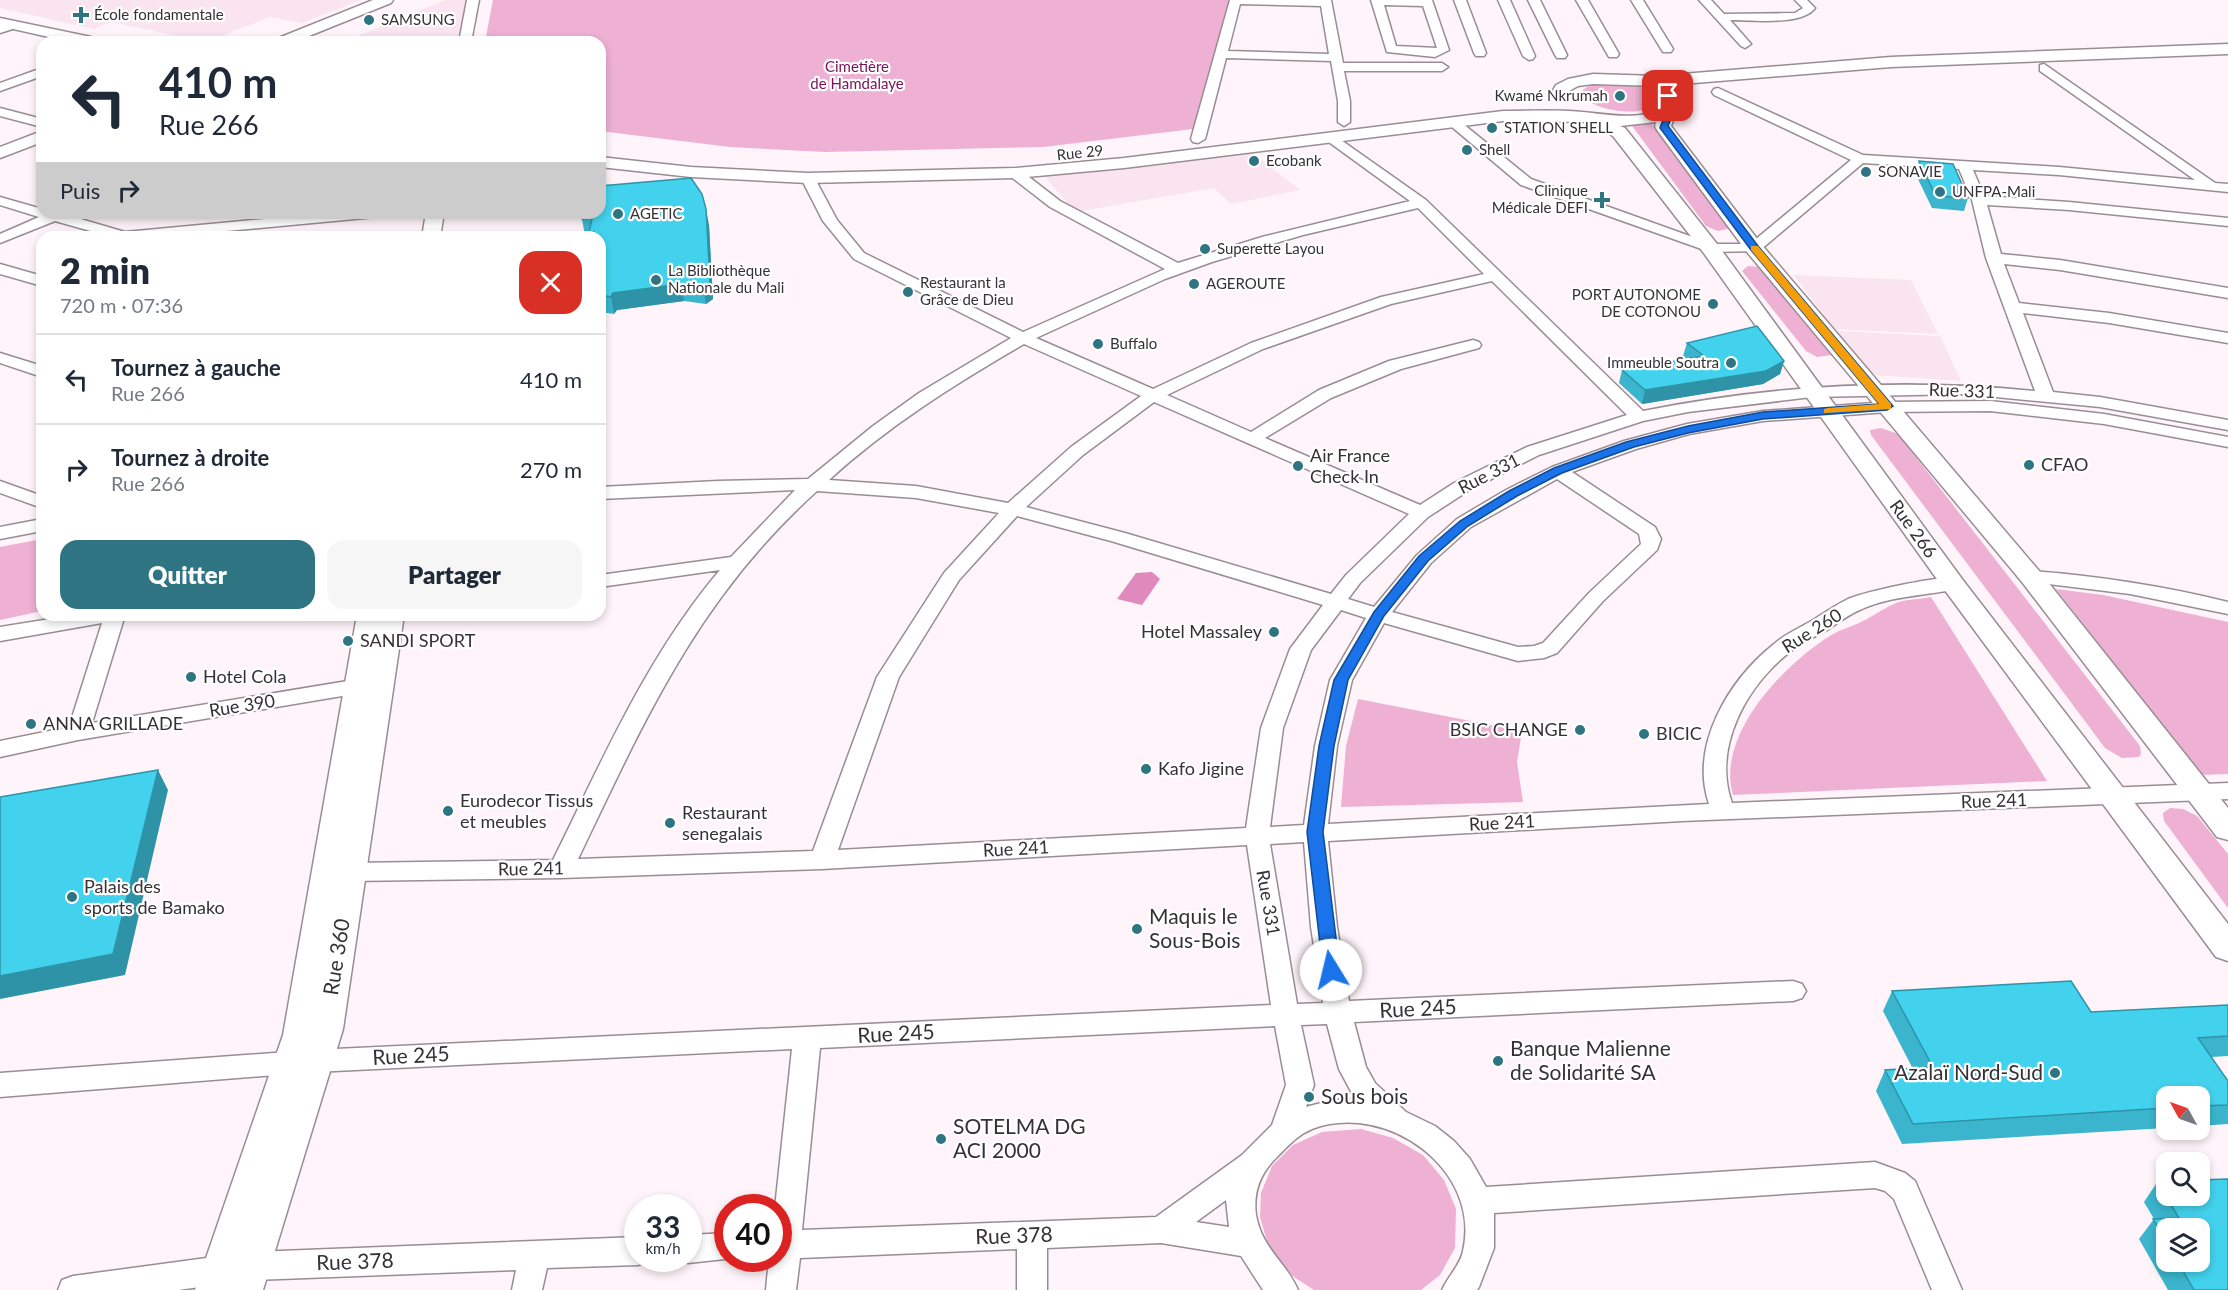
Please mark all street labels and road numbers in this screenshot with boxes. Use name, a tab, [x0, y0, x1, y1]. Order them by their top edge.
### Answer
street label: Rue 29	[1056, 141, 1104, 163]
street label: Rue 331	[1928, 378, 1996, 402]
street label: Rue 331	[1454, 448, 1523, 498]
street label: Rue 266	[1885, 495, 1942, 562]
street label: Rue 260	[1777, 603, 1845, 657]
street label: Rue 390	[207, 689, 276, 721]
street label: Rue 241	[1960, 788, 2028, 812]
street label: Rue 241	[1468, 809, 1536, 835]
street label: Rue 241	[982, 835, 1050, 861]
street label: Rue 241	[498, 856, 564, 880]
street label: Rue 331	[1252, 868, 1286, 937]
street label: Rue 360	[317, 917, 354, 997]
street label: Rue 245	[1379, 993, 1457, 1022]
street label: Rue 245	[857, 1018, 935, 1047]
street label: Rue 245	[372, 1040, 450, 1069]
street label: Rue 378	[975, 1221, 1053, 1248]
street label: Rue 378	[316, 1247, 394, 1274]

